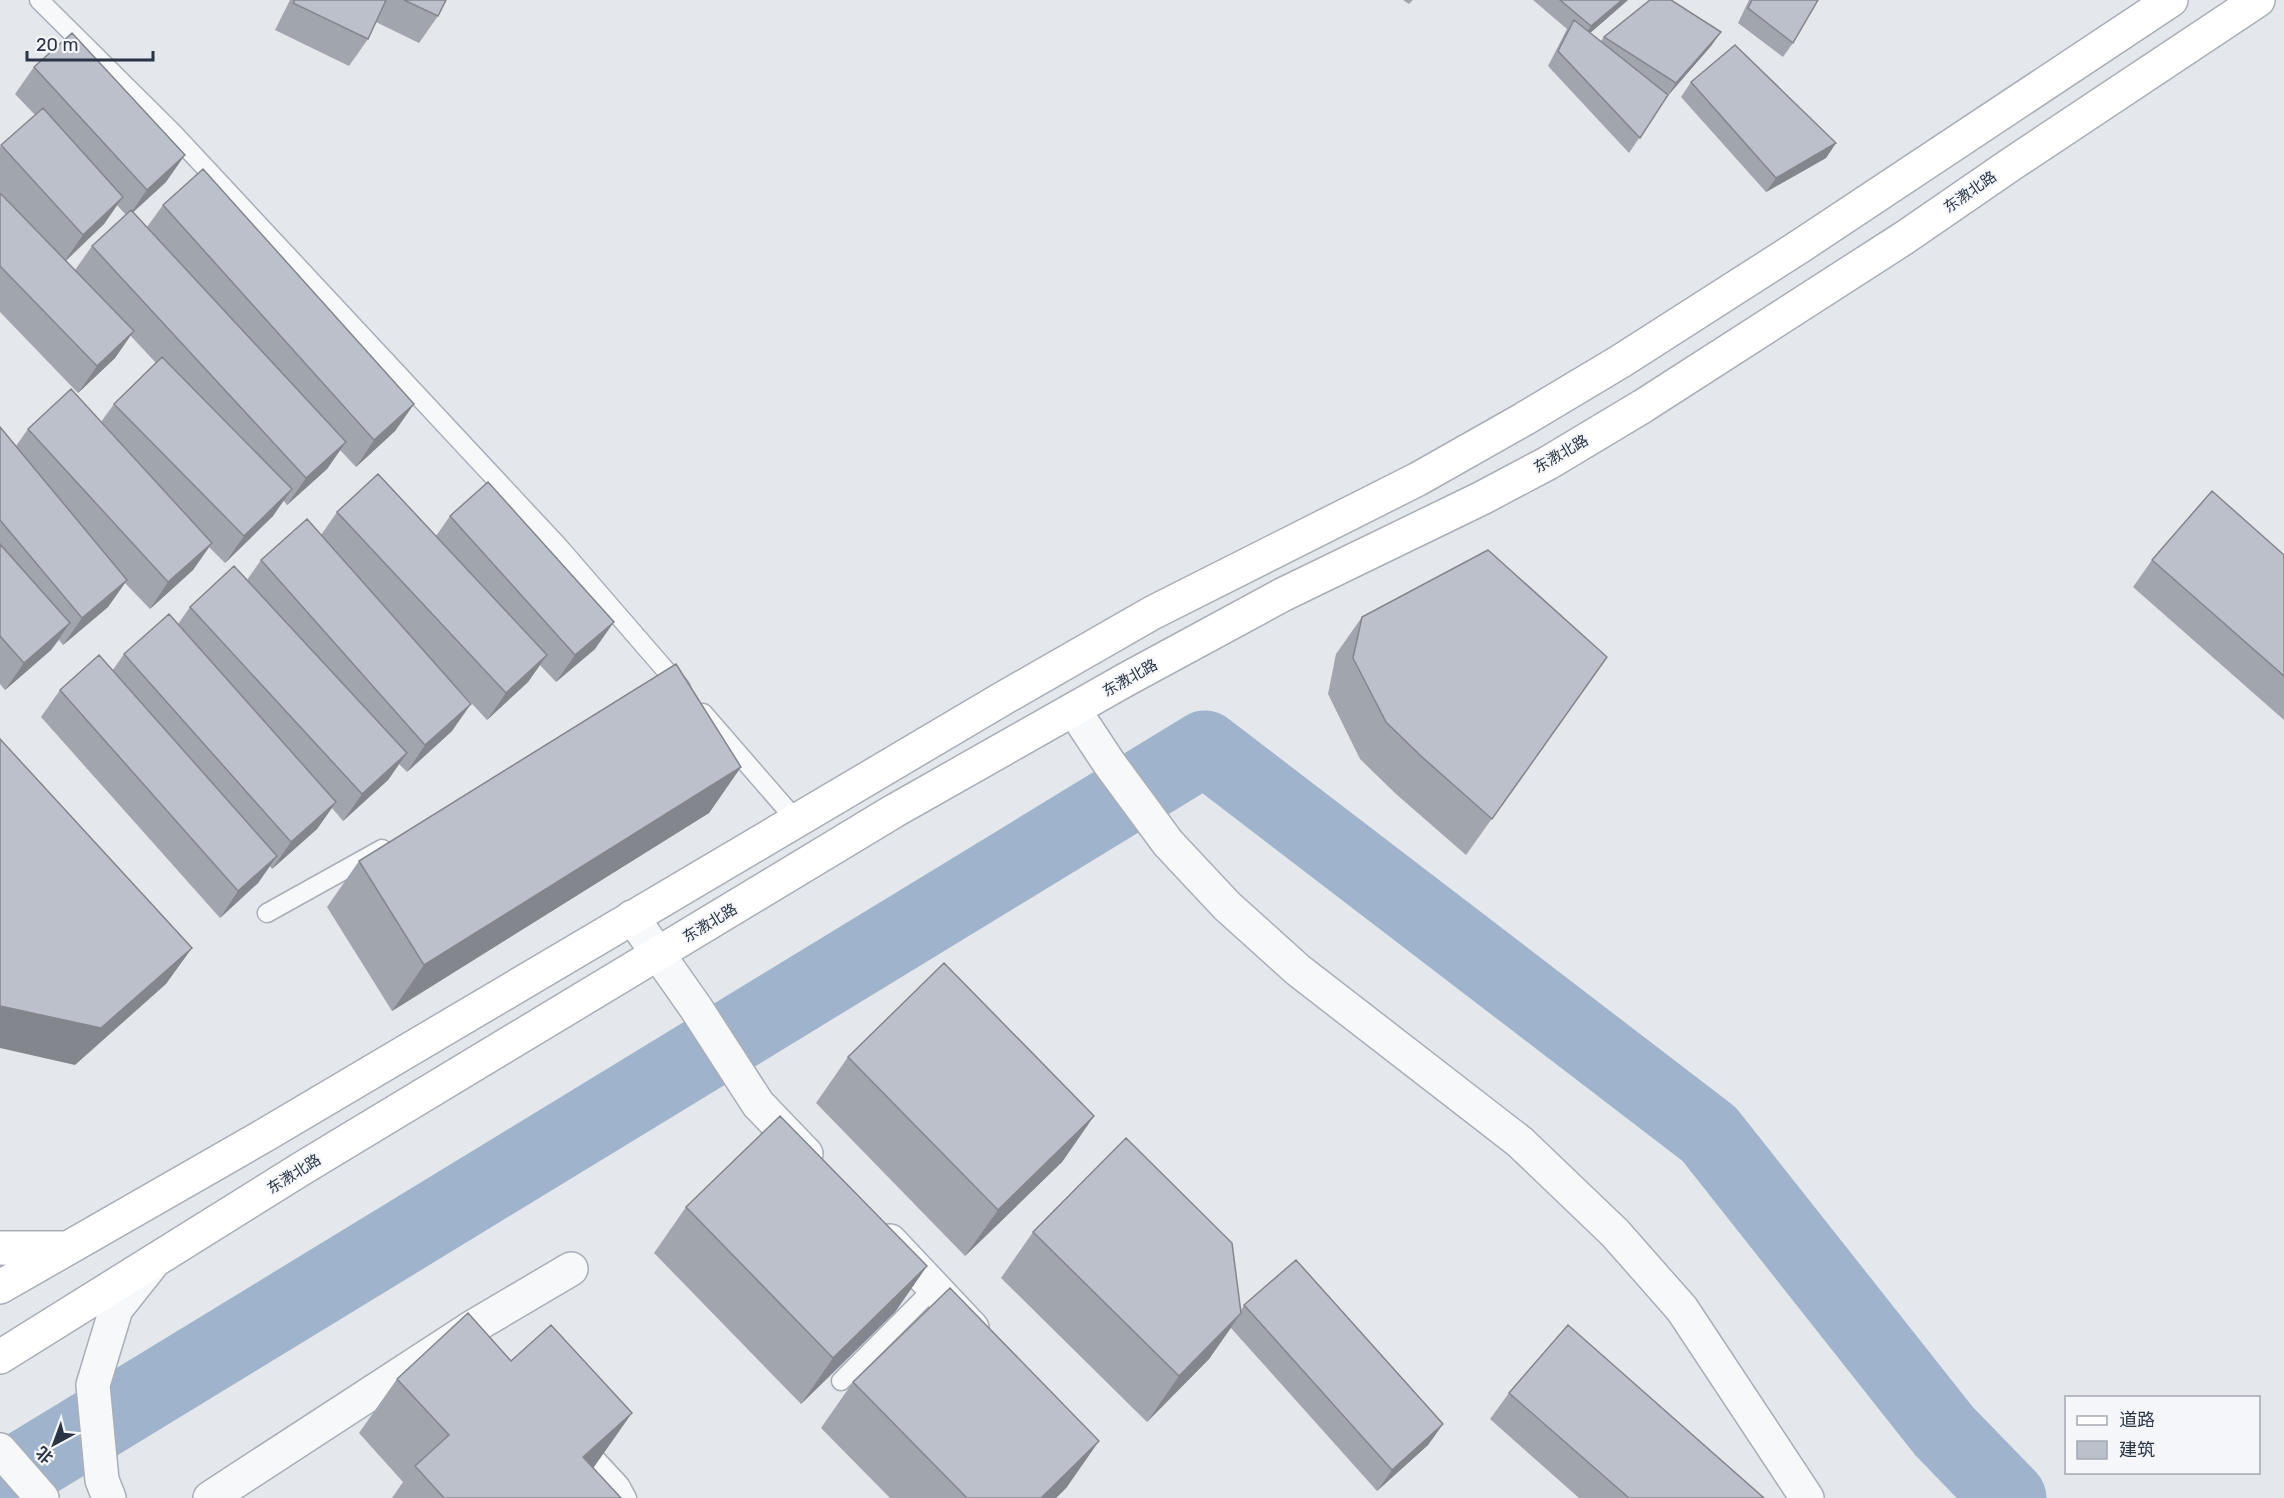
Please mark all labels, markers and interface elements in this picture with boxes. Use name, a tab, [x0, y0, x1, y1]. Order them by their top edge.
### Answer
scale bar	[27, 24, 153, 62]
text: 20 m	[36, 34, 78, 56]
street label: 东漖北路	[1940, 167, 2000, 217]
street label: 东漖北路	[1531, 431, 1591, 477]
street label: 东漖北路	[1099, 656, 1161, 700]
street label: 东漖北路	[680, 900, 740, 946]
street label: 东漖北路	[264, 1150, 324, 1198]
legend	[2065, 1396, 2260, 1474]
text: 道路	[2119, 1409, 2155, 1431]
north arrow	[24, 1414, 84, 1474]
text: 建筑	[2119, 1439, 2155, 1461]
text: 北	[32, 1443, 57, 1467]

